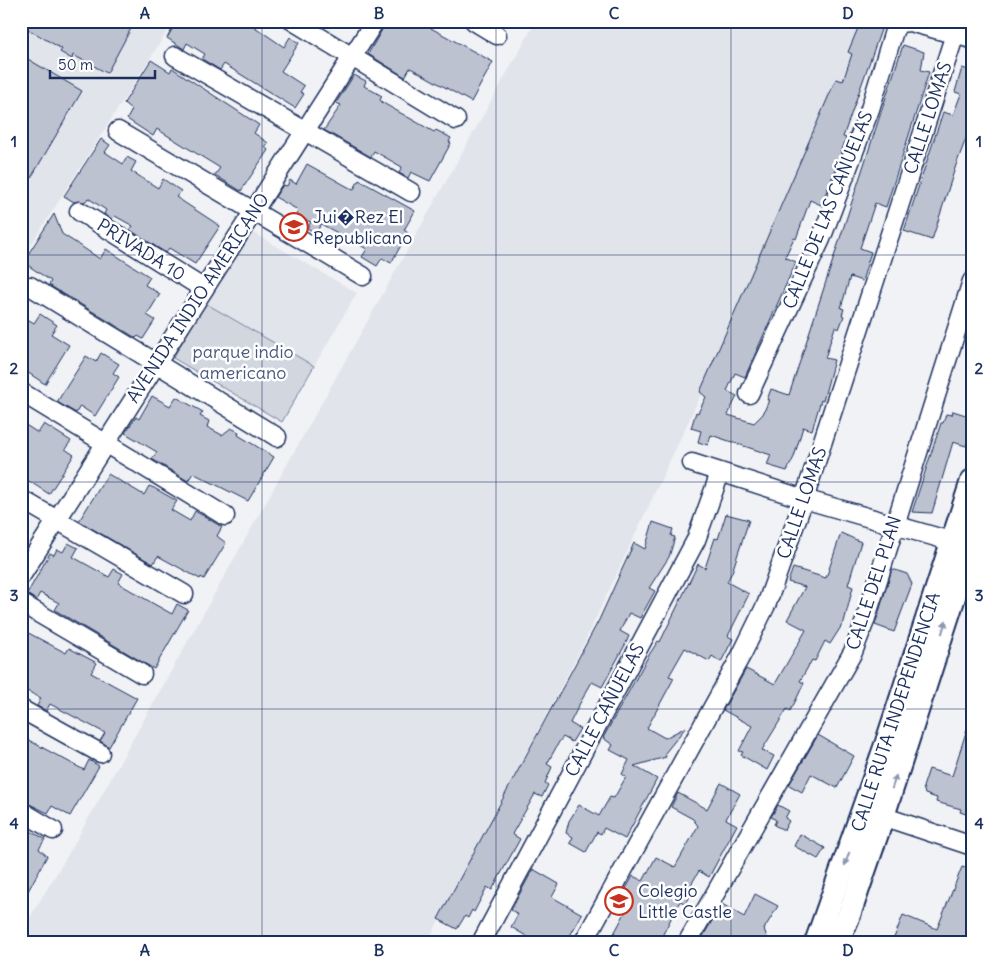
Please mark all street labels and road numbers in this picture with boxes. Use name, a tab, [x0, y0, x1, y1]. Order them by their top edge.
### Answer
street label: CALLE LOMAS	[899, 59, 957, 177]
street label: CALLE DE LAS CAÑUELAS	[777, 108, 878, 312]
street label: AVENIDA INDIO AMERICANO	[121, 188, 274, 407]
street label: PRIVADA 10	[93, 213, 190, 286]
street label: CALLE LOMAS	[772, 444, 831, 562]
street label: CALLE DEL PLAN	[841, 513, 906, 653]
street label: CALLE RUTA INDEPENDENCIA	[846, 589, 945, 835]
street label: CALLE CAÑUELAS	[560, 639, 649, 780]

